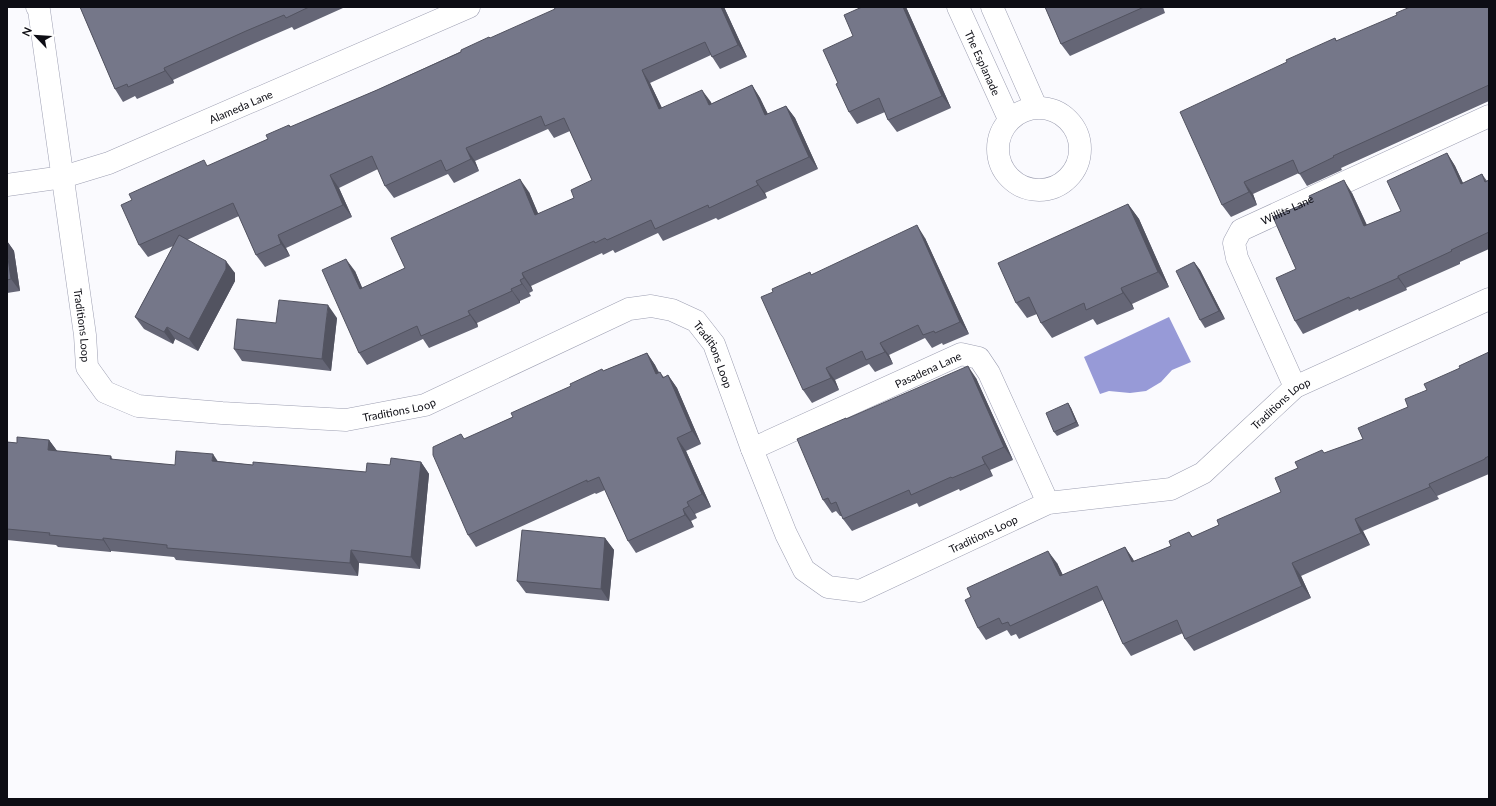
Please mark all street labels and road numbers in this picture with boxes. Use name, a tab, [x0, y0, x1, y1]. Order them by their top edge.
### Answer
street label: The Esplanade	[963, 28, 1004, 97]
street label: Alameda Lane	[207, 86, 274, 125]
street label: Willits Lane	[1259, 191, 1315, 227]
street label: Traditions Loop	[72, 288, 93, 363]
street label: Traditions Loop	[692, 318, 736, 389]
street label: Pasadena Lane	[892, 348, 963, 390]
street label: Traditions Loop	[1248, 375, 1312, 432]
street label: Traditions Loop	[361, 395, 437, 423]
street label: Traditions Loop	[947, 512, 1019, 555]

